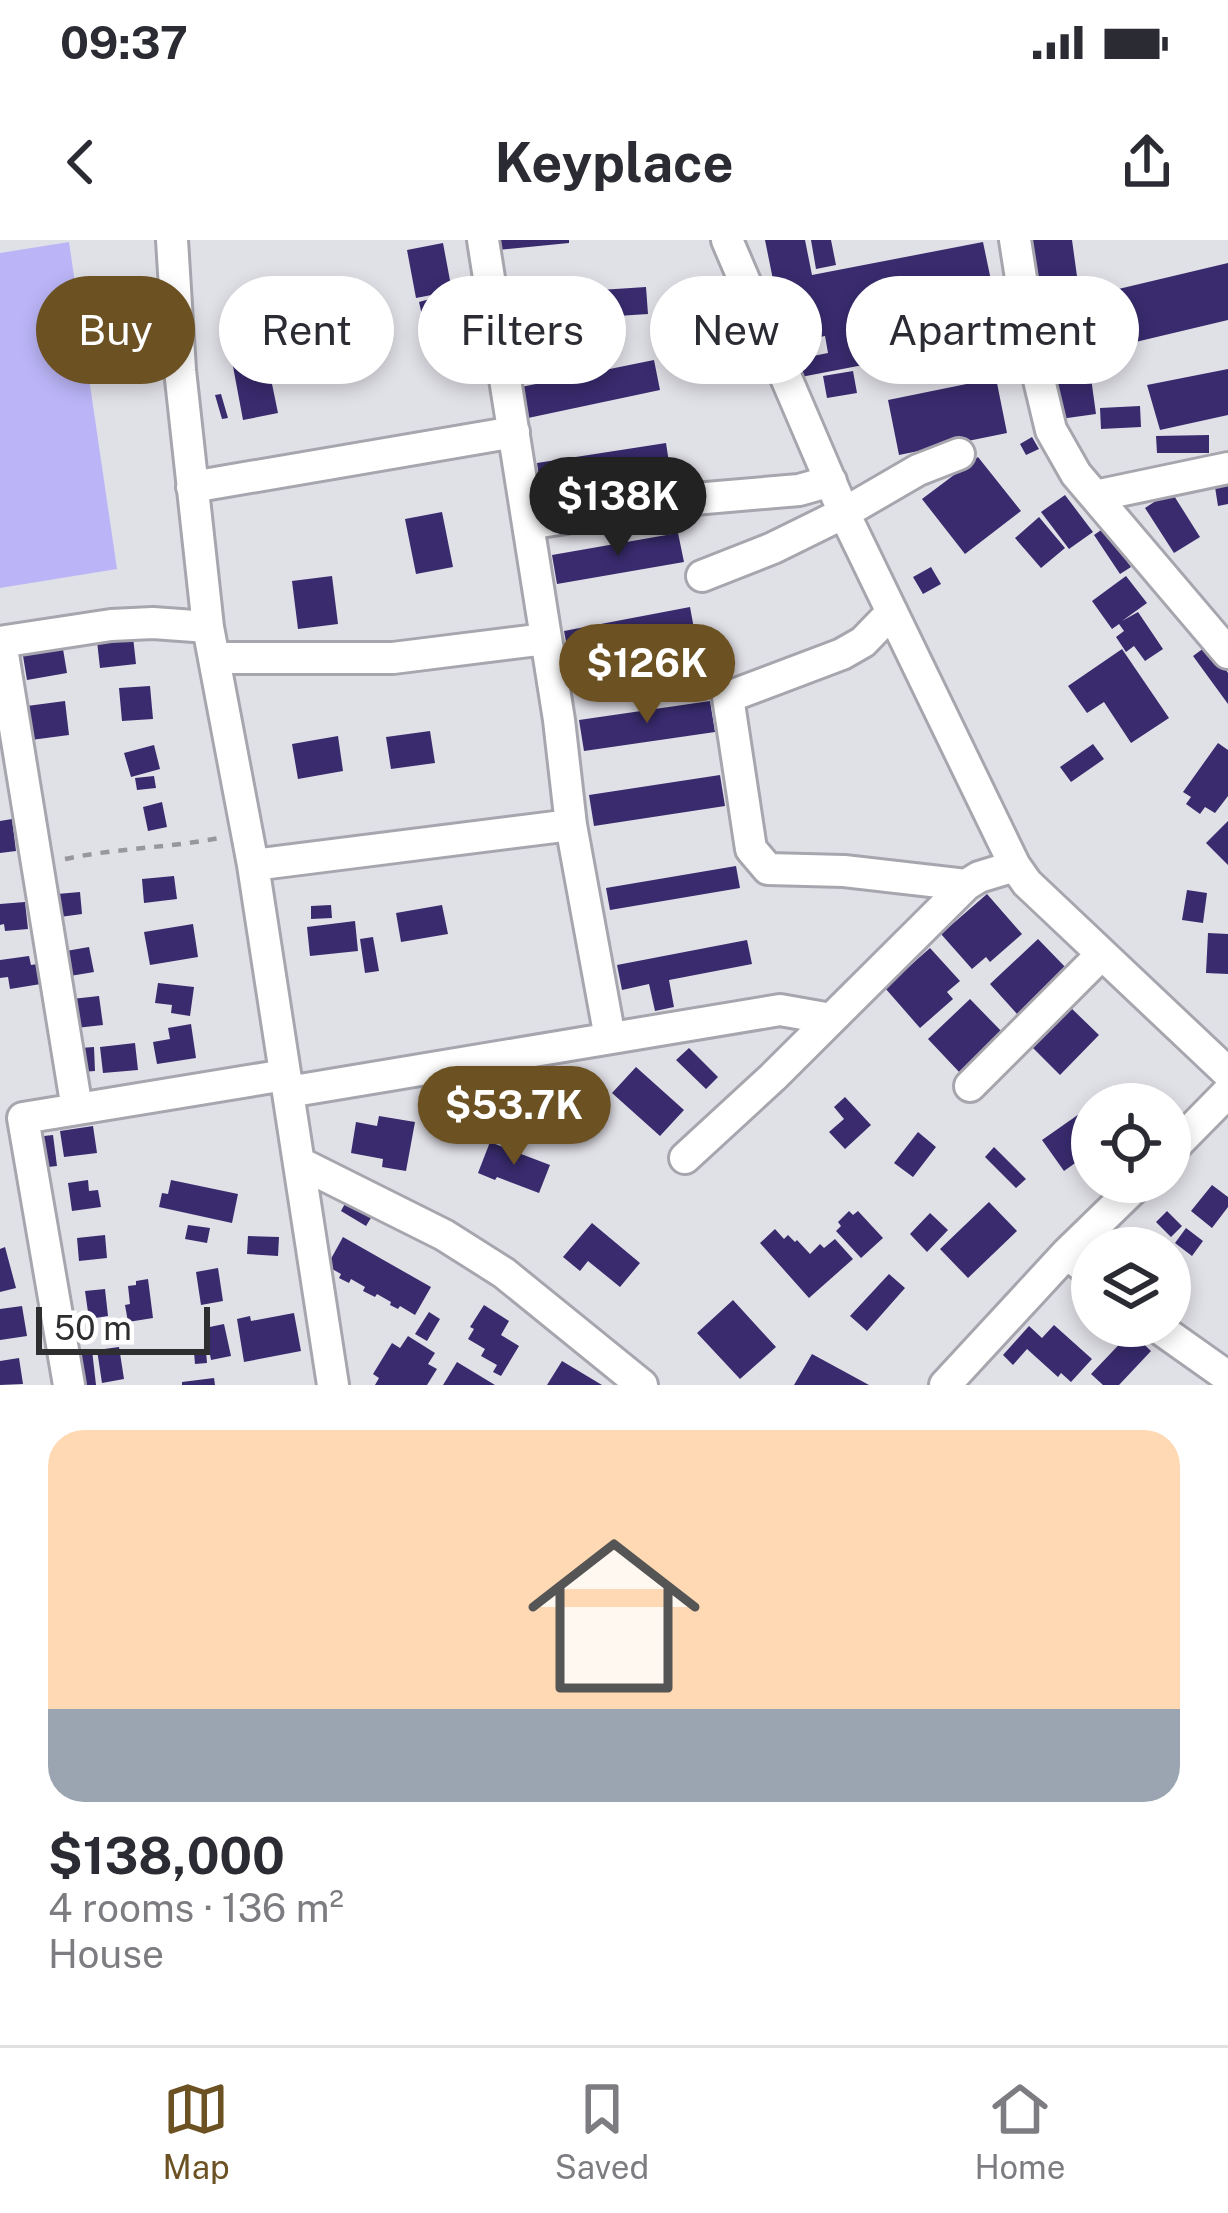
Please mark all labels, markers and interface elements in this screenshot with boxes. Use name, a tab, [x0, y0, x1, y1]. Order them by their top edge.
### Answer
text: 09:37	[60, 16, 188, 69]
icon: back	[48, 129, 114, 195]
icon: share	[1114, 129, 1180, 195]
text: Keyplace	[494, 131, 734, 194]
chip: Buy	[36, 276, 195, 384]
chip: Rent	[219, 276, 394, 384]
chip: Filters	[418, 276, 626, 384]
chip: New	[650, 276, 822, 384]
chip: Apartment	[846, 276, 1139, 384]
pin: $138K	[534, 457, 702, 559]
text: $138K	[556, 473, 680, 519]
pin: $126K	[563, 624, 731, 726]
text: $126K	[586, 640, 708, 686]
pin: $53.7K	[416, 1066, 612, 1168]
text: $53.7K	[445, 1082, 583, 1128]
map controls	[1071, 1083, 1191, 1347]
button: locate	[1071, 1083, 1191, 1203]
button: layers	[1071, 1227, 1191, 1347]
scale bar	[36, 1301, 210, 1354]
text: 50 m	[54, 1309, 132, 1347]
icon: home	[506, 1508, 722, 1724]
text: $138,000	[48, 1826, 285, 1885]
text: 4 rooms · 136 m²	[48, 1885, 344, 1931]
text: House	[48, 1931, 164, 1977]
tab: Map	[163, 2076, 230, 2186]
tab: Saved	[555, 2076, 649, 2186]
tab: Home	[974, 2076, 1065, 2186]

